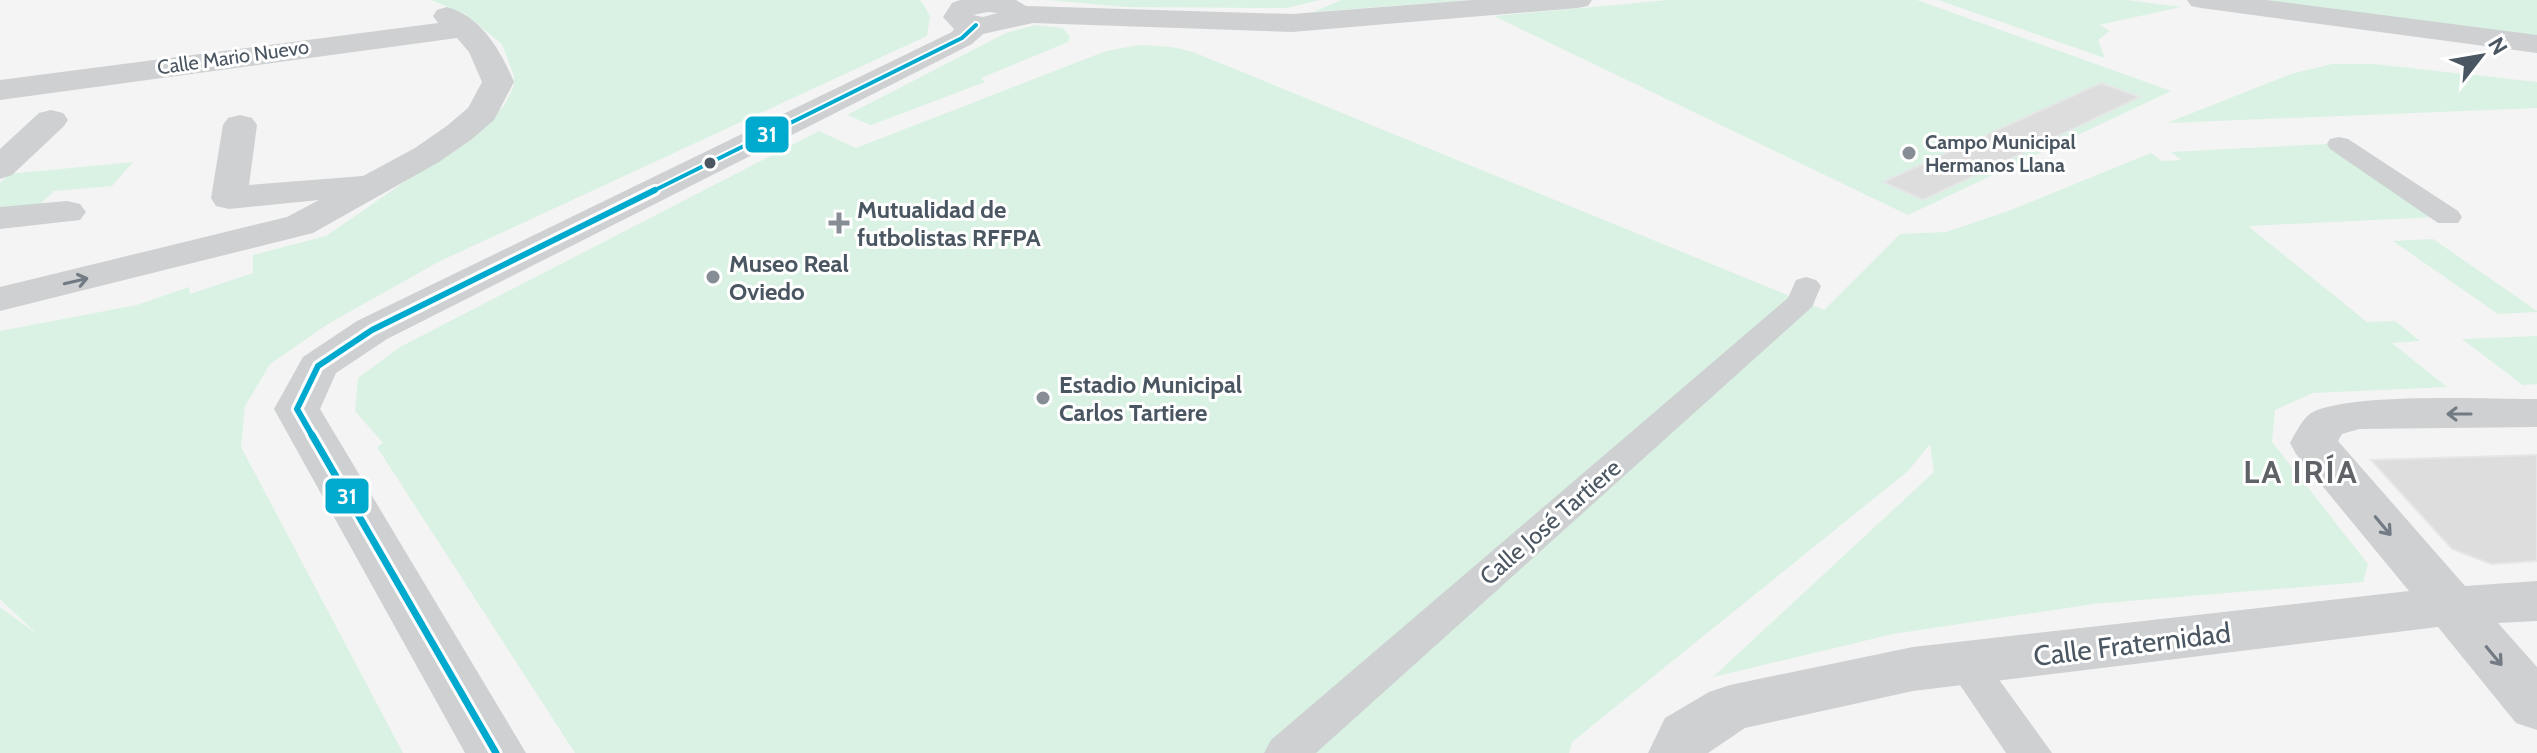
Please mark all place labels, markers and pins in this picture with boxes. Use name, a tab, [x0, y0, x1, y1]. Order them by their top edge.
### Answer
place label: Campo Municipal Hermanos Llana	[1925, 130, 2076, 177]
marker: Campo Municipal Hermanos Llana	[1900, 144, 1918, 162]
unlabelled marker	[702, 155, 718, 171]
place label: Mutualidad de futbolistas RFFPA	[857, 195, 1041, 252]
marker: Mutualidad de futbolistas RFFPA	[828, 212, 850, 234]
place label: Museo Real Oviedo	[729, 249, 849, 306]
marker: Museo Real Oviedo	[704, 268, 722, 286]
place label: Estadio Municipal Carlos Tartiere	[1059, 370, 1242, 427]
marker: Estadio Municipal Carlos Tartiere	[1034, 389, 1052, 407]

